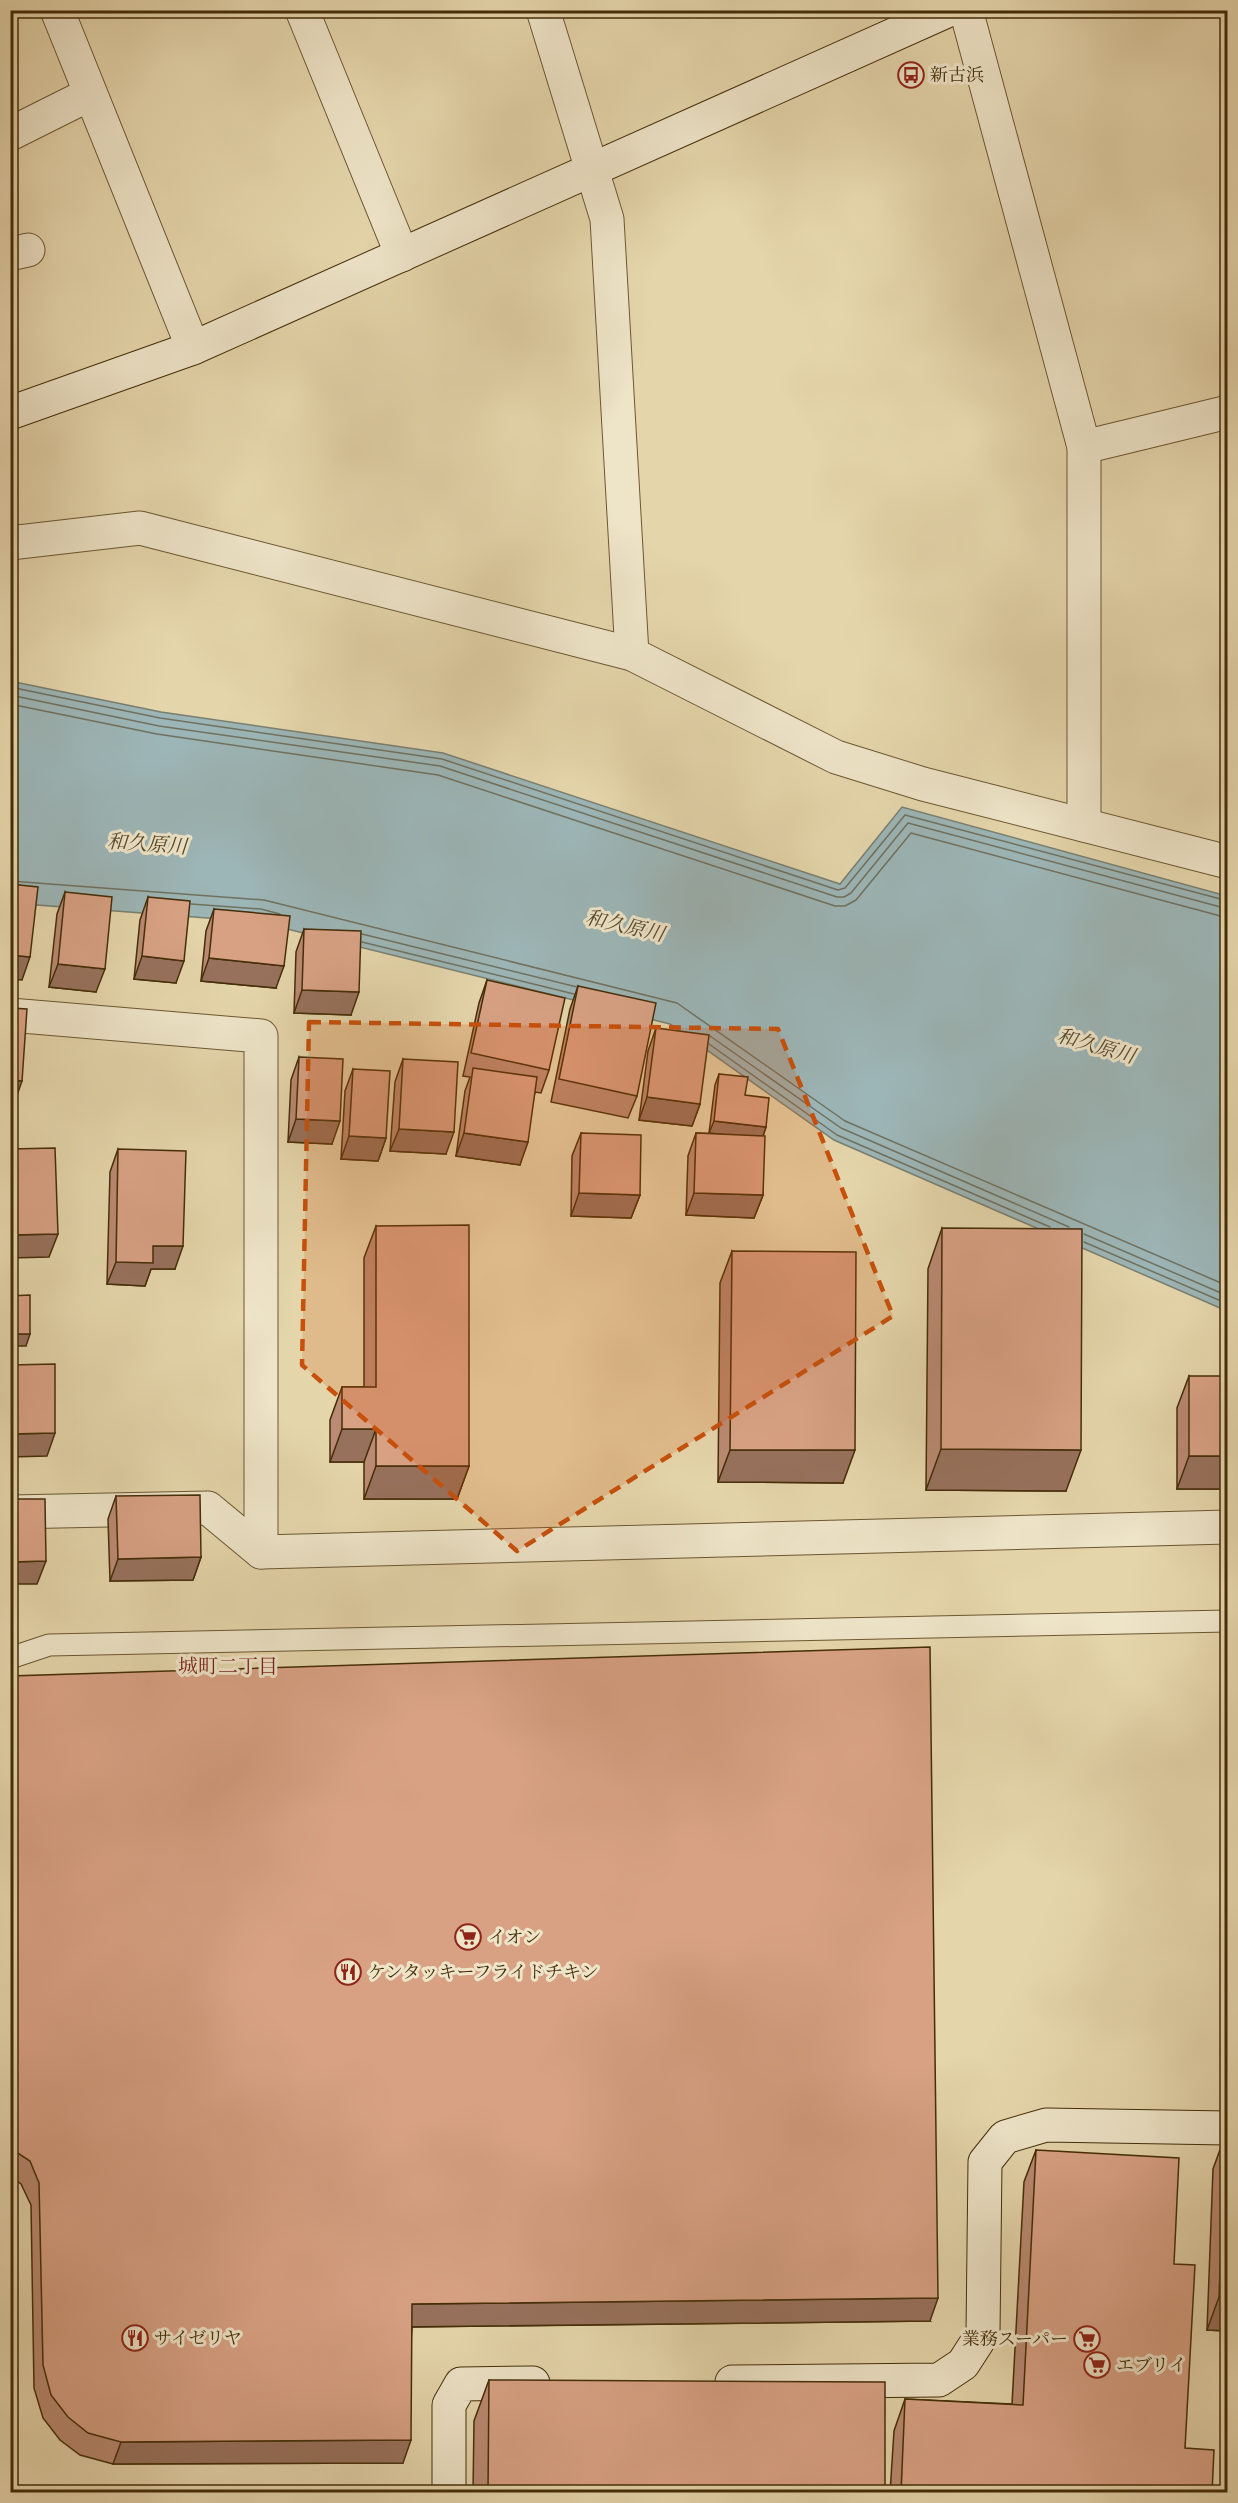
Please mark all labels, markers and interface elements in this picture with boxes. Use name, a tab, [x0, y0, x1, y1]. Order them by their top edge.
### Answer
bus stop icon: 新古浜	[896, 60, 926, 90]
place label: 新古浜	[930, 65, 984, 86]
water label: 和久原川	[106, 830, 190, 858]
water label: 和久原川	[583, 906, 669, 947]
water label: 和久原川	[1054, 1024, 1140, 1069]
district label: 城町二丁目	[178, 1655, 278, 1678]
supermarket icon: イオン	[453, 1922, 483, 1952]
place label: イオン	[488, 1927, 541, 1948]
restaurant icon: ケンタッキーフライドチキン	[333, 1957, 363, 1987]
place label: ケンタッキーフライドチキン	[368, 1962, 599, 1983]
restaurant icon: サイゼリヤ	[120, 2323, 150, 2353]
supermarket icon: 業務スーパー	[1072, 2324, 1102, 2354]
place label: サイゼリヤ	[154, 2328, 242, 2349]
place label: 業務スーパー	[962, 2329, 1068, 2350]
supermarket icon: エブリイ	[1082, 2350, 1112, 2380]
place label: エブリイ	[1116, 2355, 1187, 2376]

